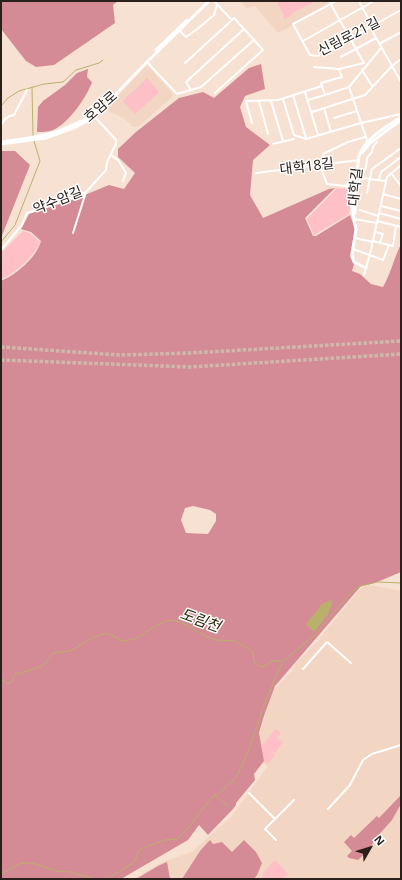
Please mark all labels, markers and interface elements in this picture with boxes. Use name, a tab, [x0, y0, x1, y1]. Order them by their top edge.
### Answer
street label: 신림로21길	[315, 14, 383, 60]
street label: 호암로	[81, 88, 121, 126]
street label: 대학18길	[279, 155, 335, 179]
street label: 대학길	[346, 167, 366, 207]
street label: 약수암길	[31, 184, 85, 218]
water label: 도림천	[177, 605, 223, 637]
north arrow	[350, 828, 390, 868]
text: N	[371, 832, 388, 848]

